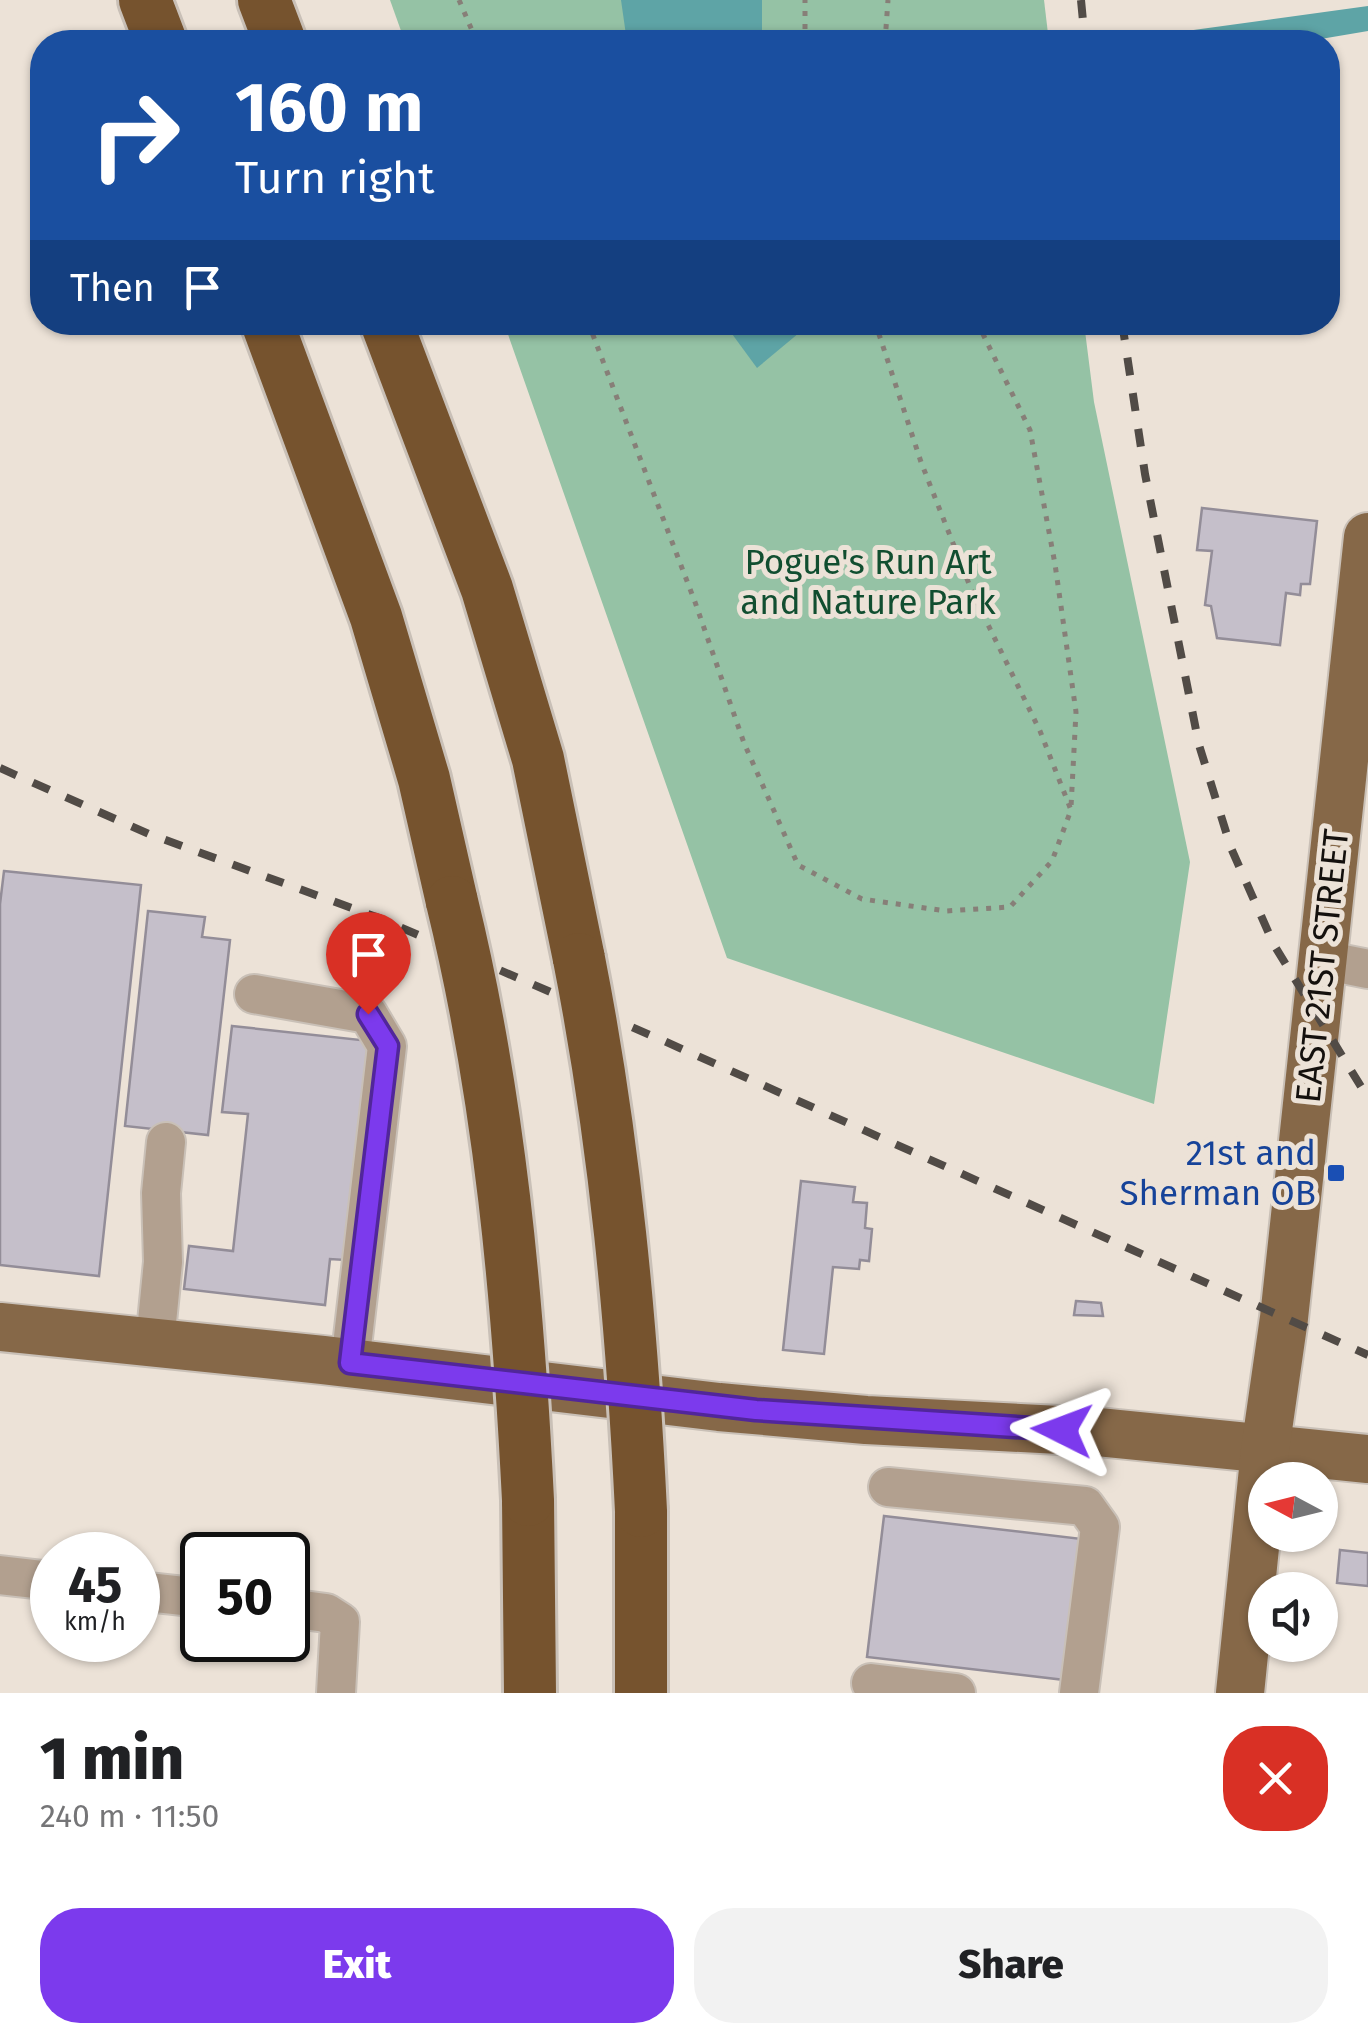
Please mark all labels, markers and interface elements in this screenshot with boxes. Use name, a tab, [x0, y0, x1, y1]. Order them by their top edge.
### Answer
text: 160 m	[235, 66, 424, 150]
icon: right	[70, 70, 200, 200]
text: Turn right	[235, 151, 434, 205]
icon: arrive	[175, 260, 230, 315]
text: Then	[70, 265, 155, 311]
park label: Pogue's Run Art and Nature Park	[740, 541, 996, 623]
street label: EAST 21ST STREET	[1287, 827, 1357, 1105]
pin	[326, 912, 411, 1015]
icon: arrive	[341, 927, 396, 982]
place label: 21st and Sherman OB	[1120, 1132, 1316, 1214]
marker: 21st and Sherman OB	[1325, 1162, 1347, 1184]
position arrow	[1010, 1378, 1114, 1482]
north arrow	[1248, 1462, 1338, 1552]
map controls	[1248, 1462, 1338, 1662]
speed limit sign: 50	[180, 1532, 310, 1662]
text: 45	[68, 1555, 122, 1615]
button: sound	[1248, 1572, 1338, 1662]
text: km/h	[64, 1607, 126, 1637]
text: 1 min	[40, 1723, 184, 1795]
button: close	[1223, 1726, 1328, 1831]
text: 240 m · 11:50	[40, 1797, 219, 1835]
button: Exit	[40, 1908, 674, 2023]
button: Share	[694, 1908, 1328, 2023]

